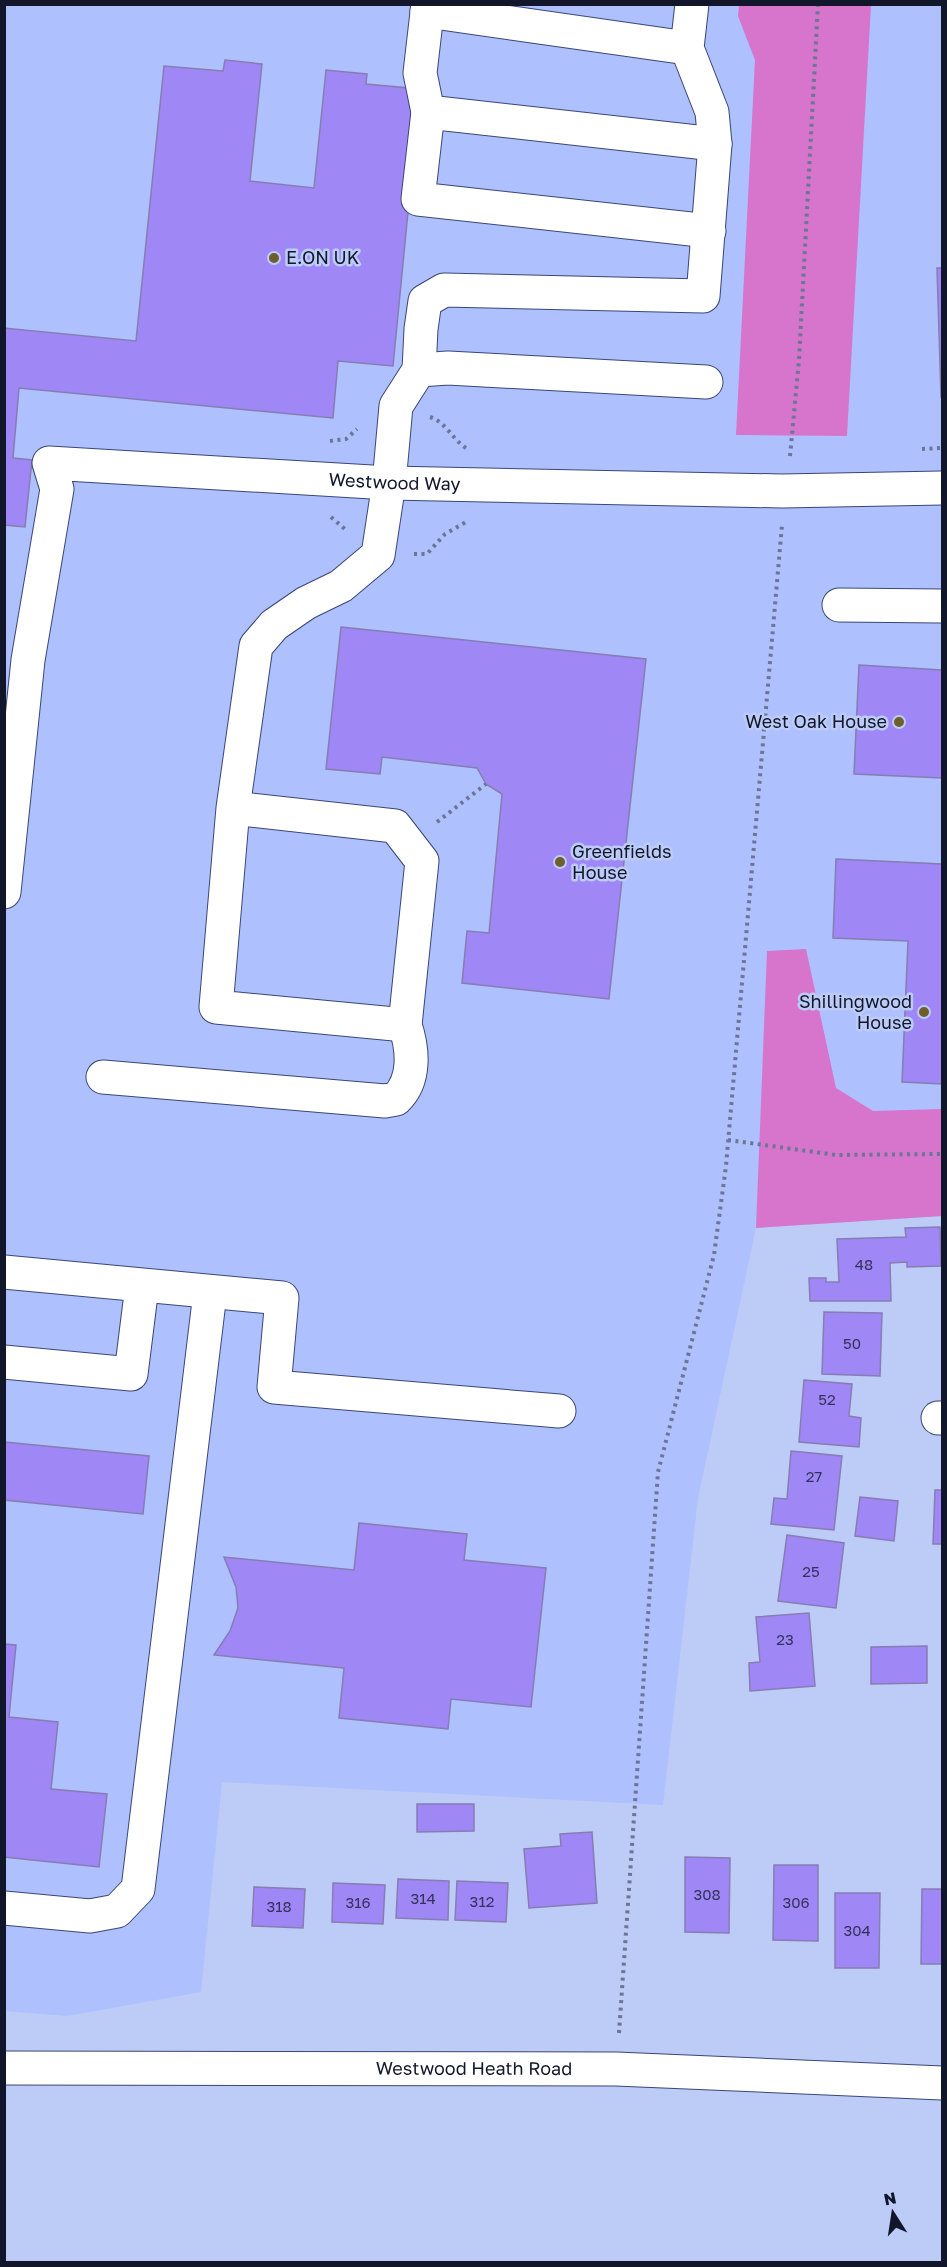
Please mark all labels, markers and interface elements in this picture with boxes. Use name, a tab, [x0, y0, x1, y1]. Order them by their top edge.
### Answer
place label: E.ON UK	[286, 246, 359, 268]
marker: E.ON UK	[267, 251, 281, 265]
street label: Westwood Way	[328, 467, 461, 494]
place label: West Oak House	[745, 710, 887, 732]
marker: West Oak House	[892, 715, 906, 729]
place label: Greenfields House	[572, 840, 672, 883]
marker: Greenfields House	[553, 855, 567, 869]
place label: Shillingwood House	[799, 990, 912, 1033]
marker: Shillingwood House	[917, 1005, 931, 1019]
house number: 48	[855, 1255, 873, 1273]
house number: 50	[843, 1334, 861, 1352]
house number: 52	[818, 1390, 836, 1408]
house number: 27	[806, 1467, 822, 1485]
house number: 25	[802, 1562, 820, 1580]
house number: 23	[776, 1630, 794, 1648]
house number: 308	[693, 1885, 721, 1903]
house number: 314	[410, 1889, 436, 1907]
house number: 312	[470, 1892, 494, 1910]
house number: 316	[345, 1893, 371, 1911]
house number: 306	[782, 1893, 810, 1911]
house number: 318	[266, 1897, 292, 1915]
house number: 304	[843, 1921, 871, 1939]
street label: Westwood Heath Road	[376, 2057, 572, 2079]
north arrow	[863, 2183, 923, 2243]
text: N	[882, 2187, 898, 2209]

